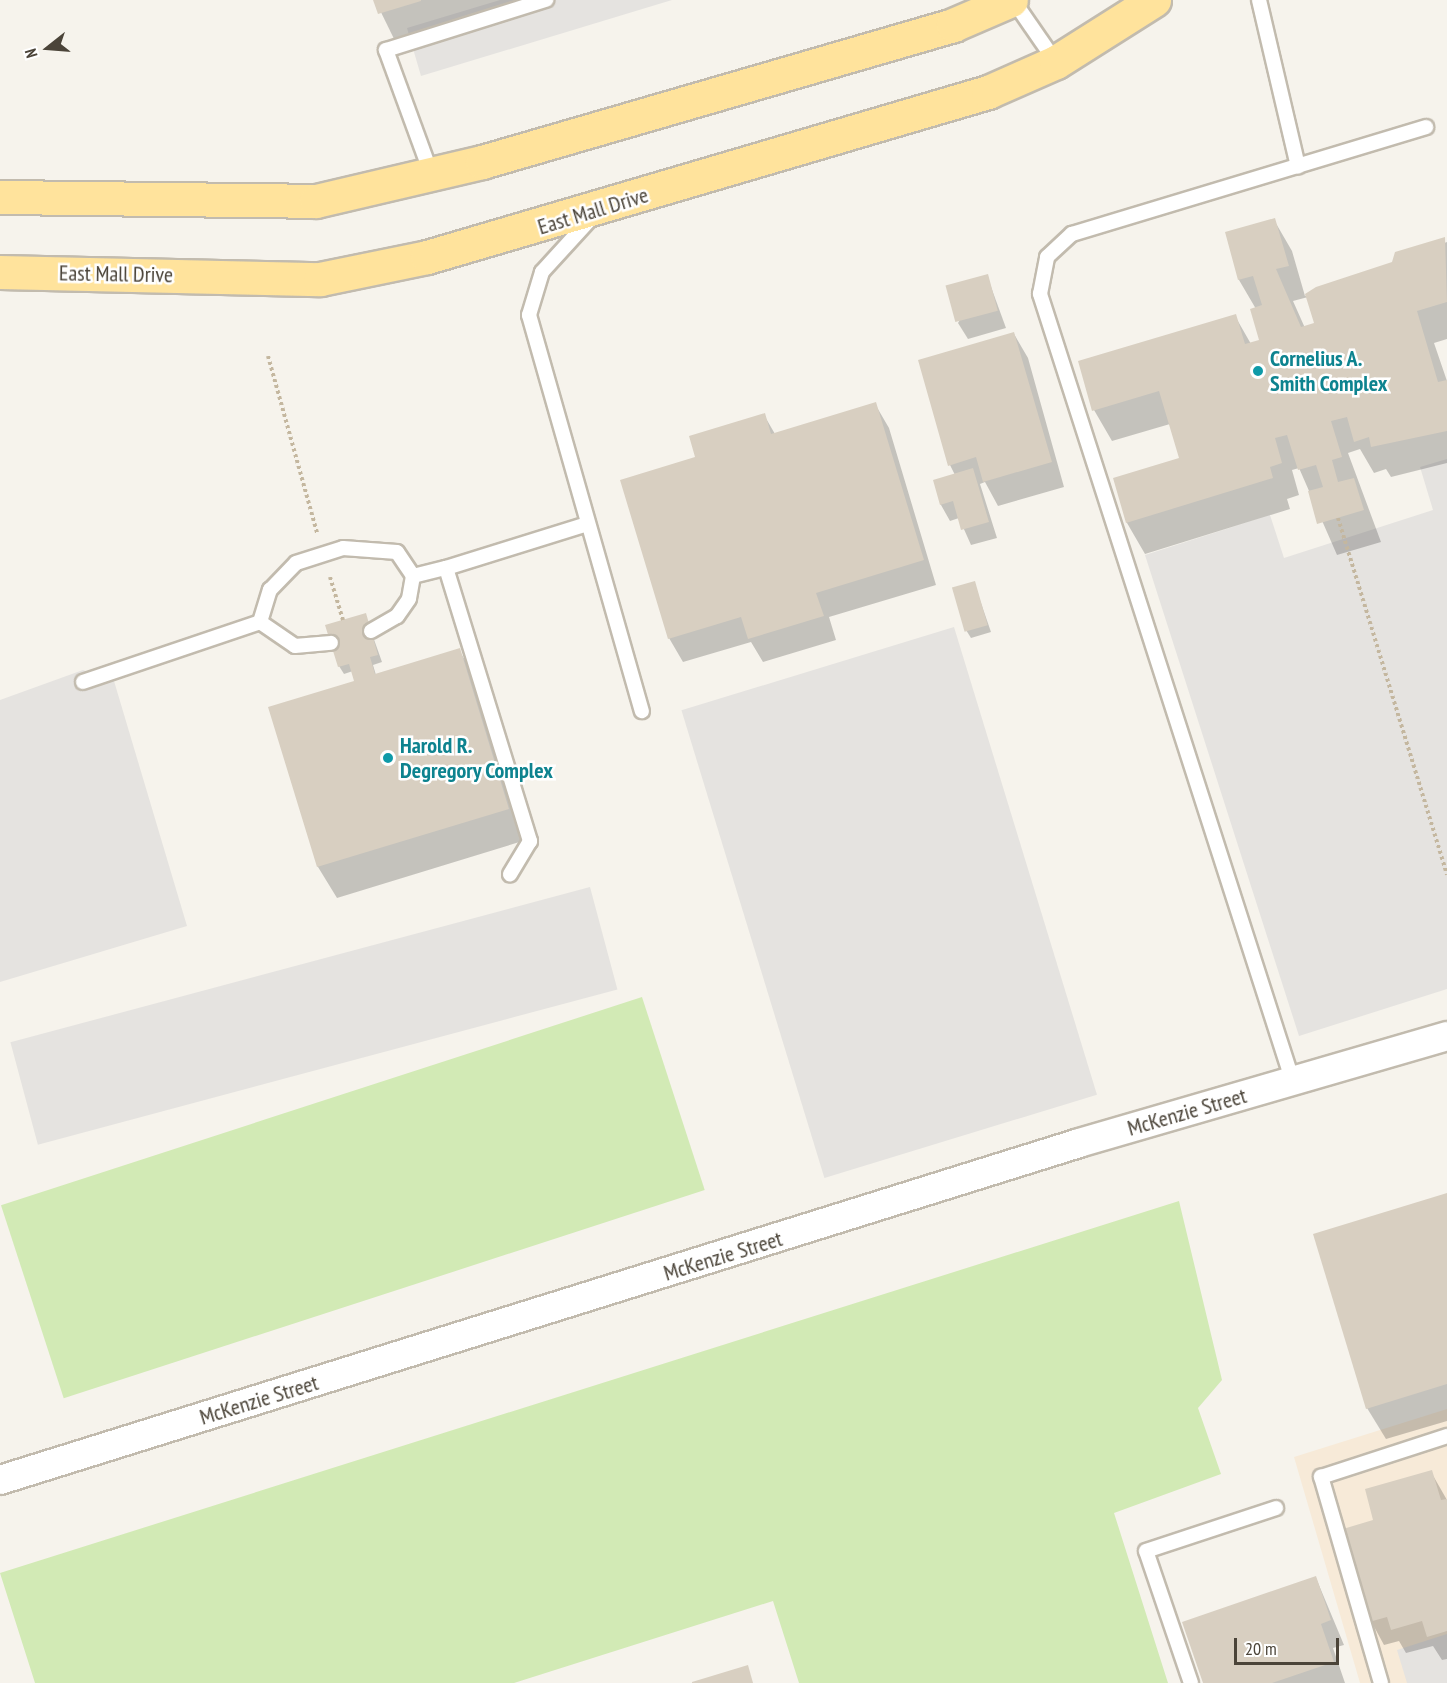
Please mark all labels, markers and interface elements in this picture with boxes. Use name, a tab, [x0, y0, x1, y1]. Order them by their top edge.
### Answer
north arrow	[18, 18, 78, 78]
text: N	[20, 46, 42, 60]
street label: East Mall Drive	[535, 182, 651, 240]
street label: East Mall Drive	[59, 260, 173, 288]
place label: Cornelius A. Smith Complex	[1270, 345, 1388, 396]
marker: Cornelius A. Smith Complex	[1251, 364, 1265, 378]
place label: Harold R. Degregory Complex	[400, 732, 554, 784]
marker: Harold R. Degregory Complex	[381, 751, 395, 765]
street label: McKenzie Street	[1124, 1082, 1250, 1142]
street label: McKenzie Street	[661, 1225, 785, 1287]
street label: McKenzie Street	[197, 1369, 321, 1431]
scale bar	[1237, 1626, 1342, 1664]
text: 20 m	[1245, 1637, 1277, 1660]

